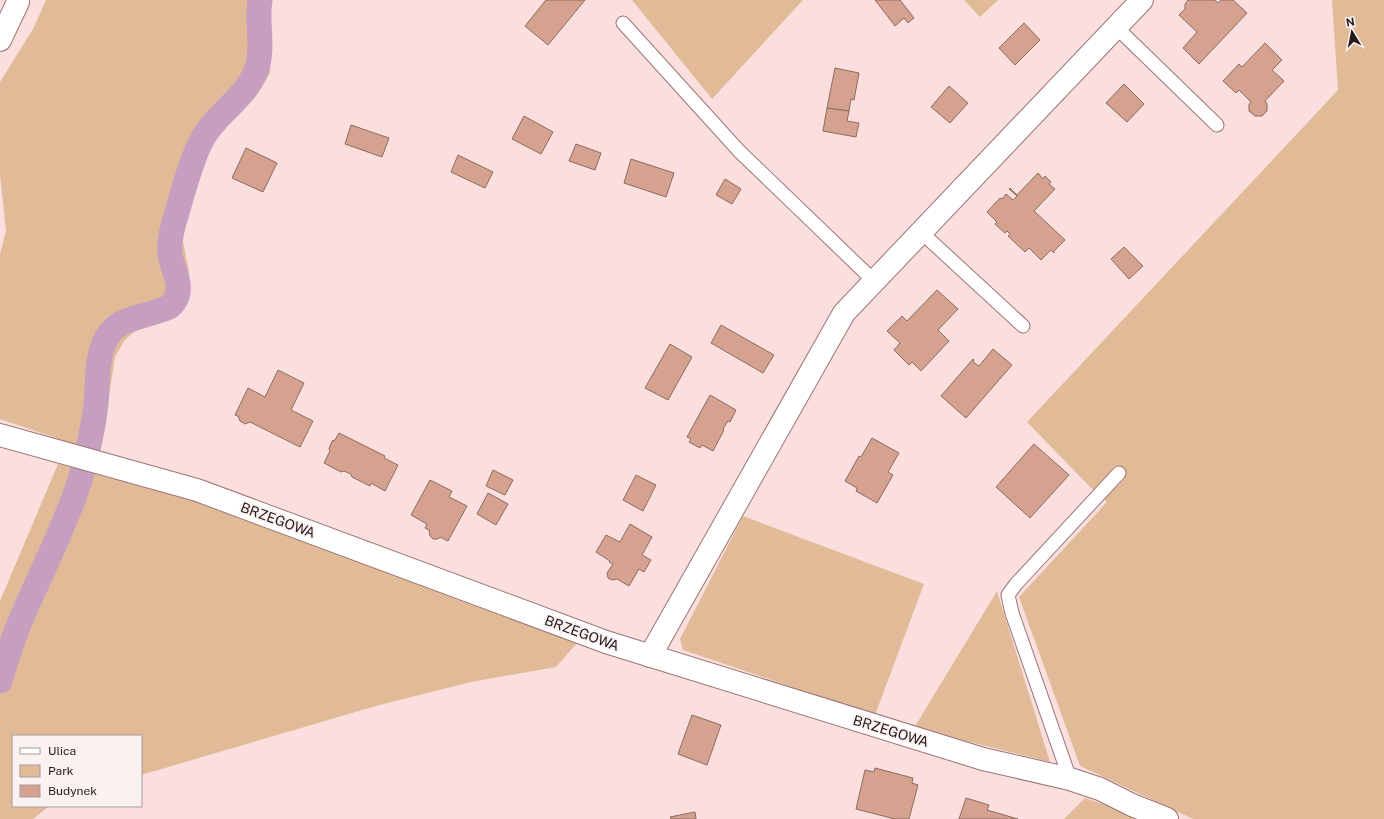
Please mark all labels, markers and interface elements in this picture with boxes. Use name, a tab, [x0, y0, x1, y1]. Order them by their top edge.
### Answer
north arrow	[1332, 12, 1372, 52]
text: N	[1345, 15, 1356, 29]
street label: BRZEGOWA	[238, 499, 318, 541]
street label: BRZEGOWA	[542, 612, 622, 654]
street label: BRZEGOWA	[851, 712, 931, 750]
legend	[12, 735, 142, 807]
text: Ulica	[48, 744, 76, 758]
text: Park	[48, 764, 74, 778]
text: Budynek	[48, 784, 97, 798]

